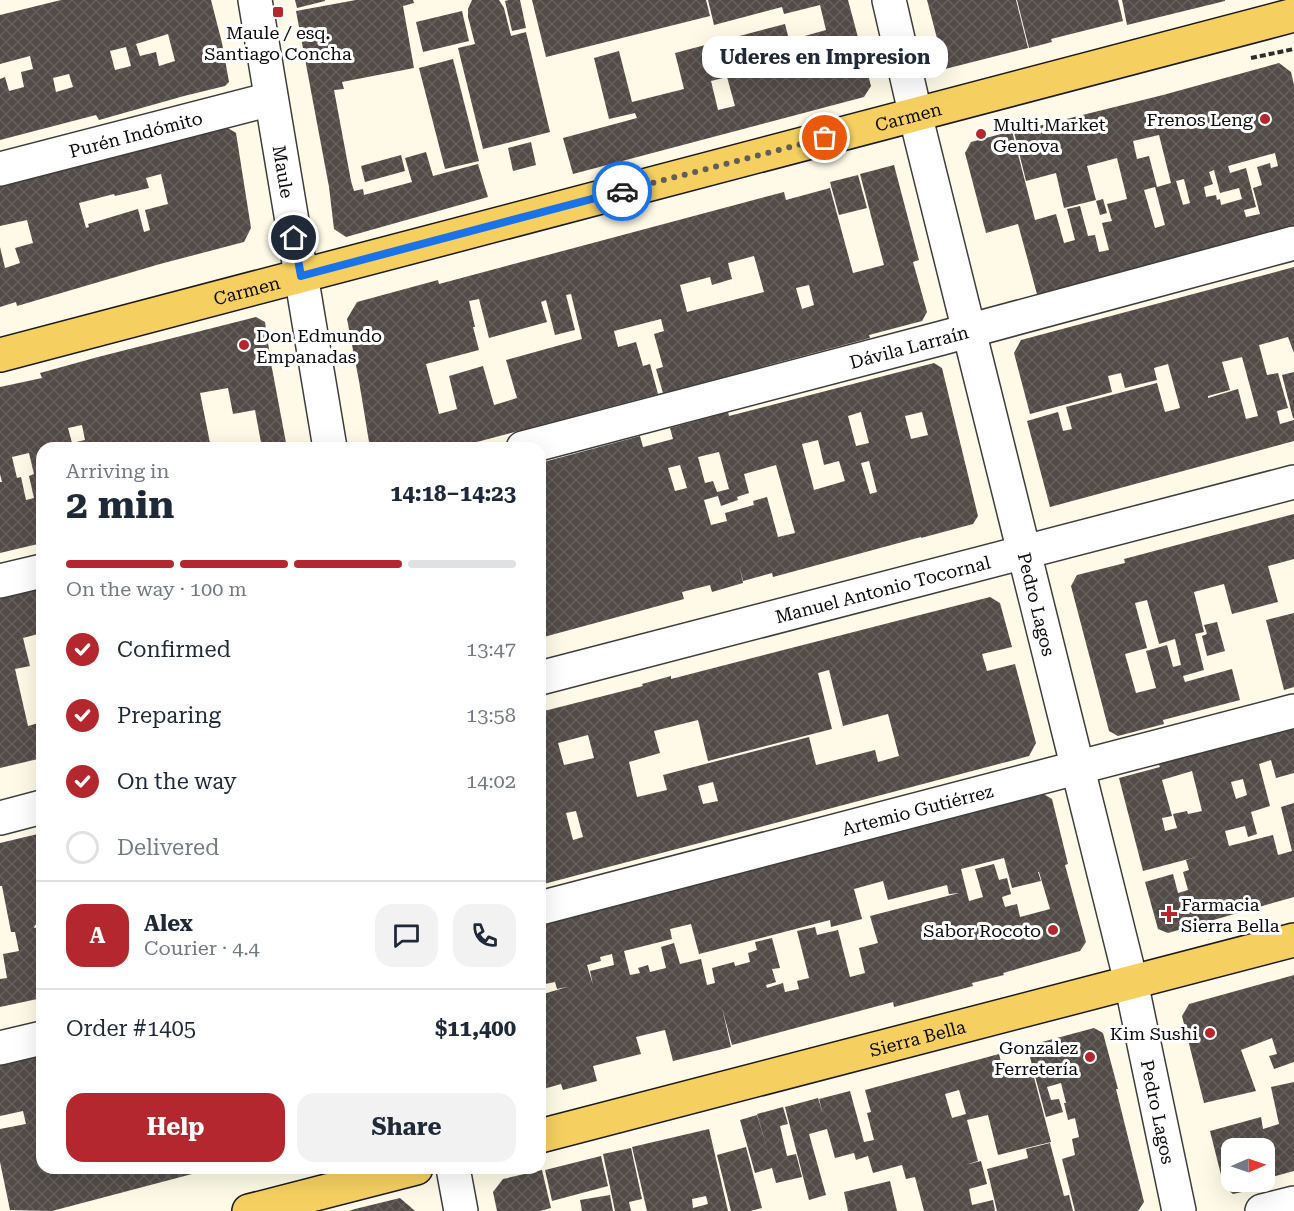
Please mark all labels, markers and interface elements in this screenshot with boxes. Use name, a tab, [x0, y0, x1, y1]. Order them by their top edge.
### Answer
marker: Maule / esq. Santiago Concha	[271, 5, 285, 19]
place label: Maule / esq. Santiago Concha	[204, 22, 352, 64]
callout: Uderes en Impresion	[702, 36, 948, 78]
text: Uderes en Impresion	[720, 45, 930, 69]
street label: Carmen	[873, 97, 944, 135]
street label: Purén Indómito	[67, 107, 205, 161]
place label: Frenos Leng	[1147, 109, 1254, 130]
pin	[799, 112, 850, 163]
marker: Frenos Leng	[1258, 112, 1272, 126]
place label: Multi Market Genova	[993, 114, 1106, 156]
icon: bag	[808, 121, 841, 154]
marker: Multi Market Genova	[974, 127, 988, 141]
street label: Maule	[269, 144, 299, 200]
courier	[592, 161, 652, 221]
icon: car	[606, 175, 639, 208]
pin	[268, 212, 319, 263]
icon: home	[277, 221, 310, 254]
street label: Carmen	[211, 271, 283, 309]
street label: Dávila Larraín	[847, 321, 971, 372]
place label: Don Edmundo Empanadas	[256, 325, 382, 367]
marker: Don Edmundo Empanadas	[237, 338, 251, 352]
text: Arriving in	[66, 459, 169, 483]
text: 14:18–14:23	[390, 481, 516, 506]
text: 2 min	[66, 482, 174, 528]
street label: Pedro Lagos	[1014, 550, 1060, 658]
street label: Manuel Antonio Tocornal	[773, 551, 993, 627]
text: On the way · 100 m	[66, 577, 247, 601]
icon: check	[66, 633, 99, 666]
text: Confirmed	[117, 637, 231, 662]
text: 13:47	[466, 637, 516, 661]
icon: check	[66, 699, 99, 732]
text: Preparing	[117, 703, 221, 728]
text: 13:58	[466, 703, 516, 727]
icon: check	[66, 765, 99, 798]
text: On the way	[117, 769, 237, 794]
text: 14:02	[466, 769, 516, 793]
street label: Artemio Gutiérrez	[839, 779, 996, 839]
text: Delivered	[117, 835, 219, 860]
place label: Farmacia Sierra Bella	[1181, 894, 1280, 936]
button: chat	[375, 904, 438, 967]
button: phone	[453, 904, 516, 967]
marker: Farmacia Sierra Bella	[1162, 907, 1176, 921]
text: Alex	[144, 911, 193, 936]
place label: Sabor Rocoto	[923, 920, 1041, 941]
text: A	[90, 923, 105, 948]
marker: Sabor Rocoto	[1046, 923, 1060, 937]
text: Courier · 4.4	[144, 936, 260, 960]
street label: Sierra Bella	[867, 1015, 968, 1060]
text: Order #1405	[66, 1016, 196, 1041]
text: $11,400	[435, 1016, 516, 1041]
place label: Kim Sushi	[1110, 1023, 1198, 1044]
marker: Kim Sushi	[1203, 1026, 1217, 1040]
place label: Gonzalez Ferretería	[994, 1037, 1079, 1079]
marker: Gonzalez Ferretería	[1083, 1050, 1097, 1064]
street label: Pedro Lagos	[1137, 1058, 1179, 1166]
button: Help	[66, 1093, 285, 1162]
button: Share	[297, 1093, 516, 1162]
north arrow	[1221, 1138, 1275, 1192]
map controls	[1221, 1138, 1275, 1192]

